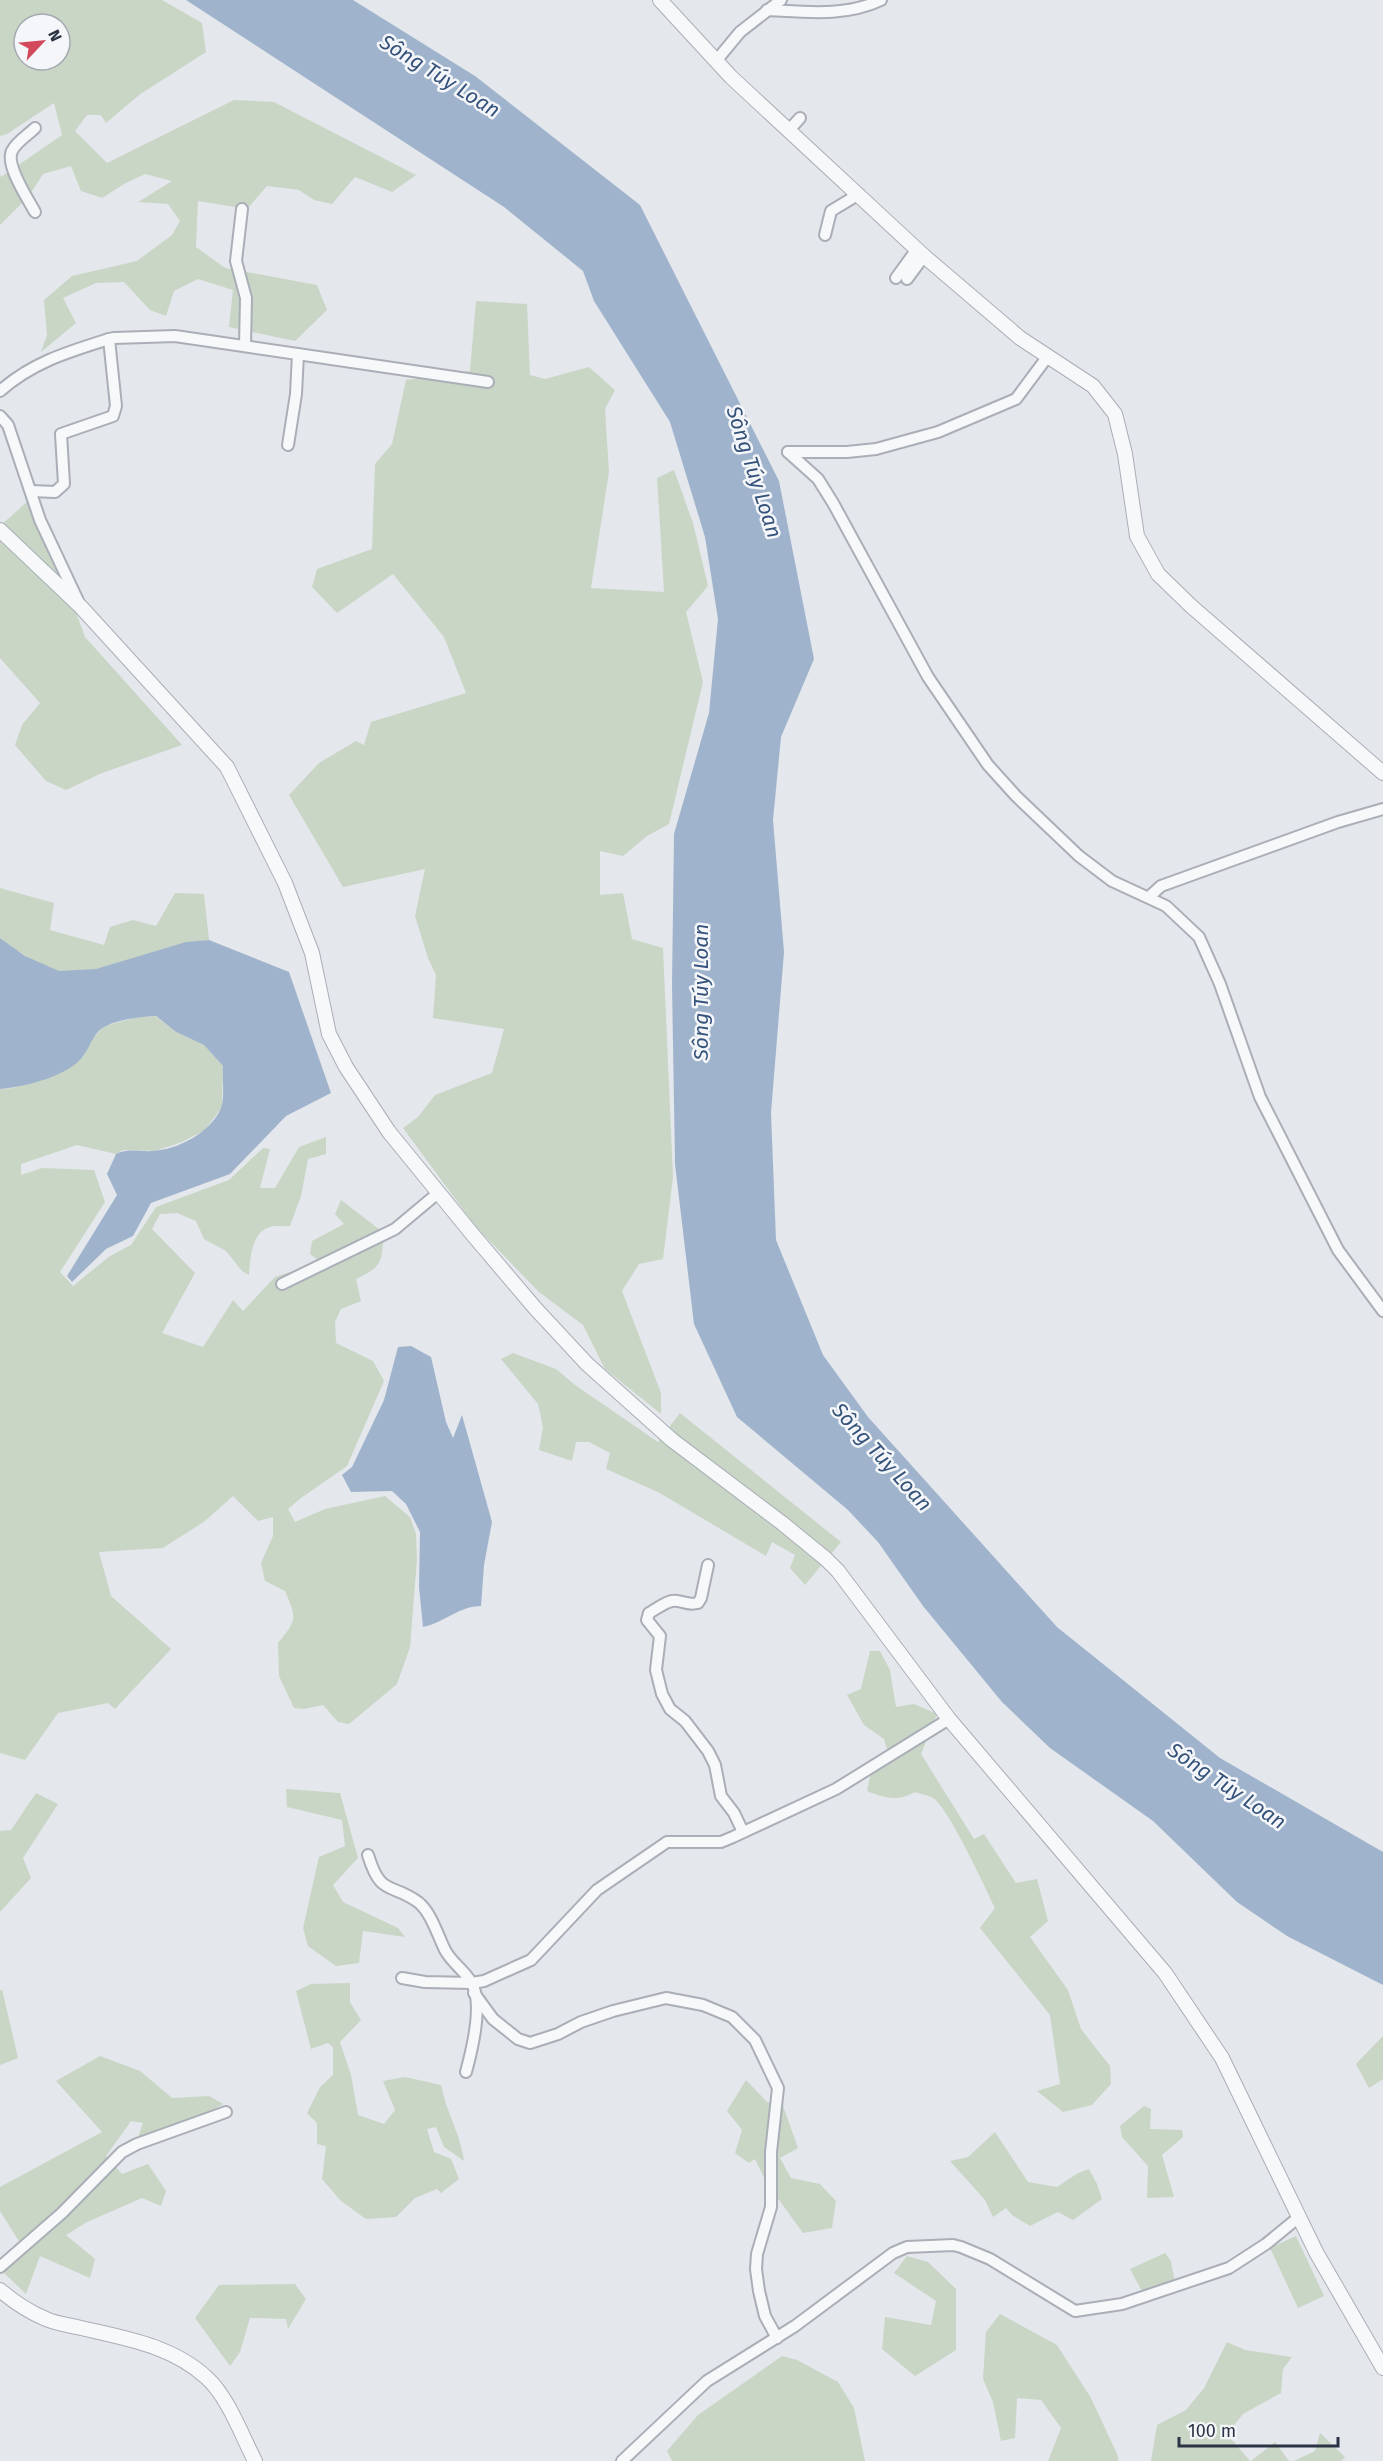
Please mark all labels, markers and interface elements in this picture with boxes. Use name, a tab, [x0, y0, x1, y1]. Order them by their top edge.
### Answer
north arrow	[12, 12, 72, 72]
text: N	[44, 27, 66, 45]
water label: Sông Túy Loan	[374, 28, 505, 123]
water label: Sông Túy Loan	[720, 402, 788, 541]
water label: Sông Túy Loan	[688, 924, 714, 1061]
water label: Sông Túy Loan	[826, 1397, 937, 1517]
water label: Sông Túy Loan	[1162, 1736, 1291, 1835]
scale bar	[1179, 2410, 1338, 2448]
text: 100 m	[1188, 2420, 1236, 2442]

